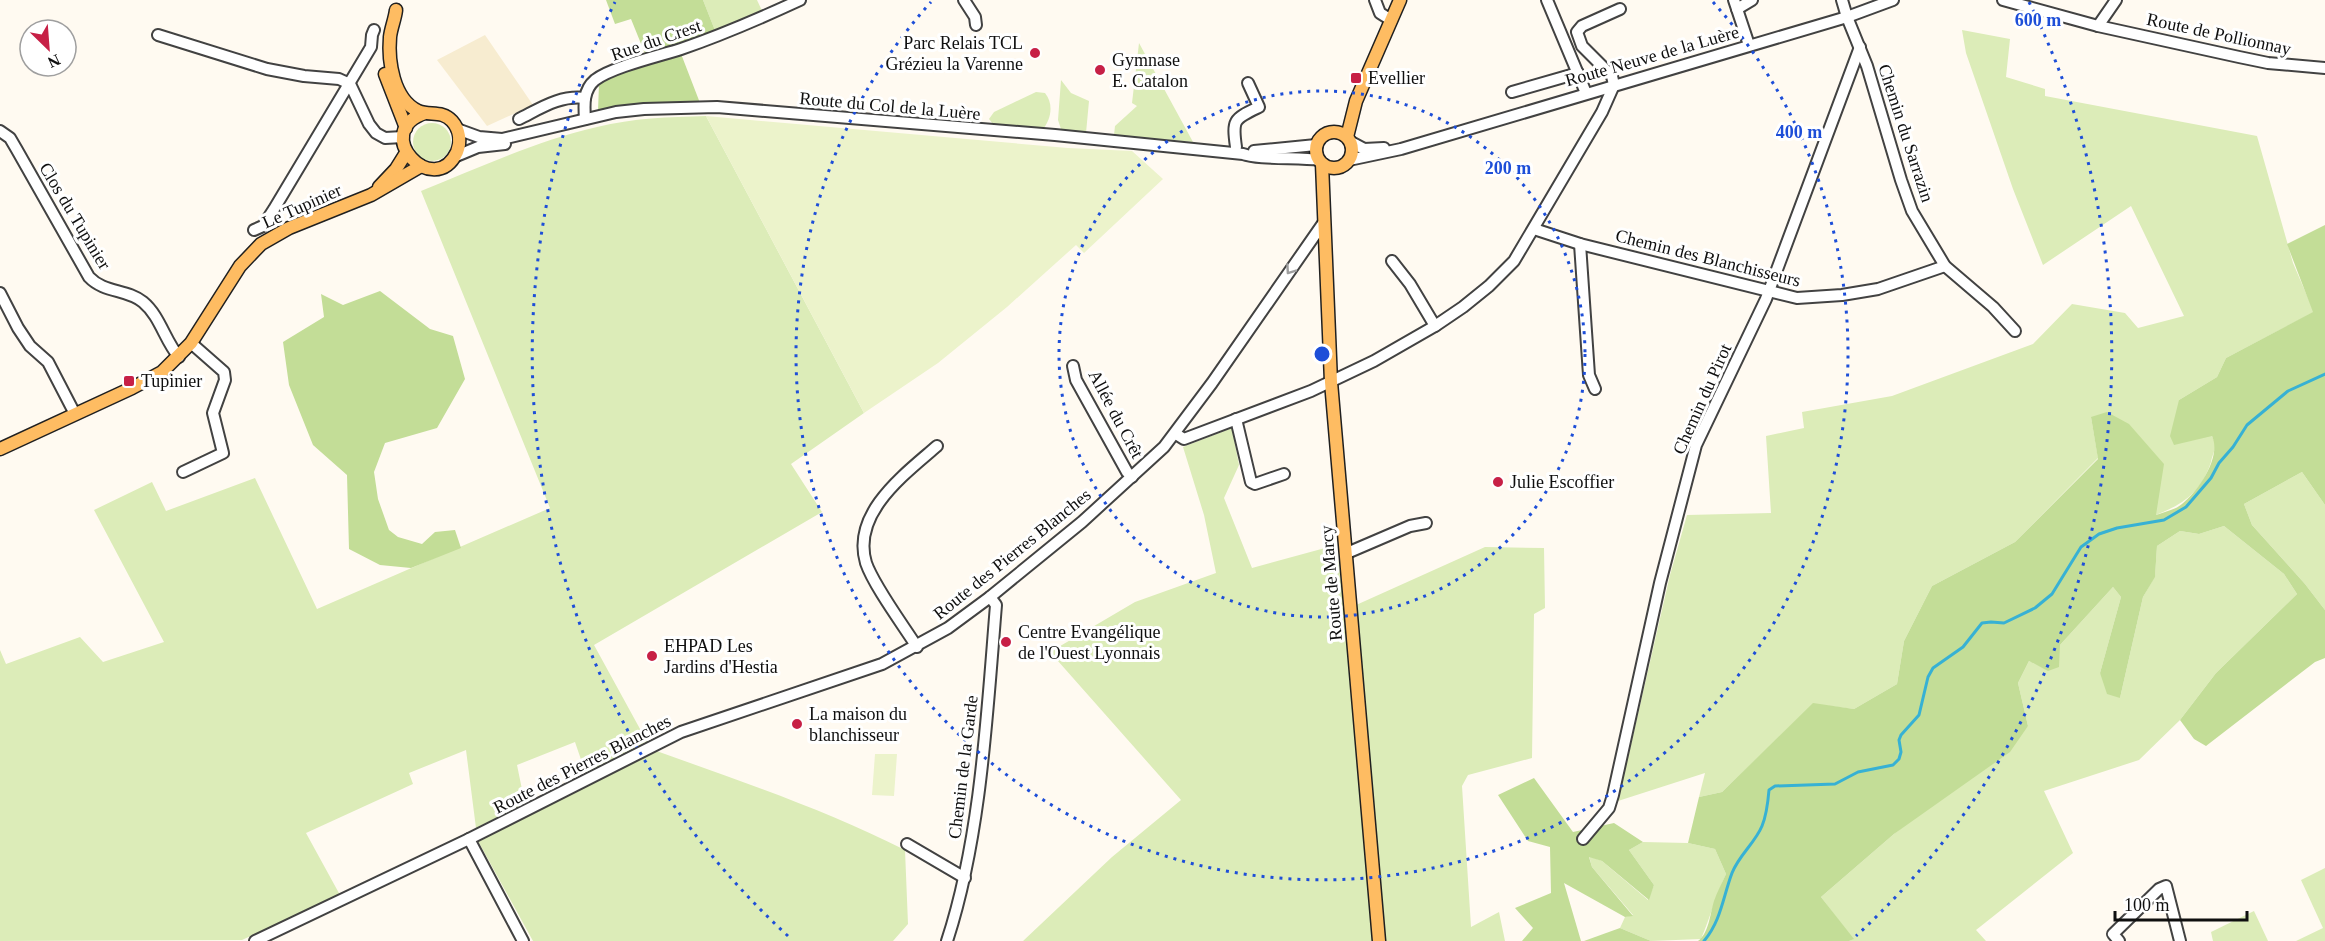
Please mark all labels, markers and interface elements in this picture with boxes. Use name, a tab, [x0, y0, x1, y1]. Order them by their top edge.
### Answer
street label: Route de Pollionnay	[2145, 9, 2293, 59]
text: 600 m	[2015, 10, 2061, 30]
street label: Rue du Crest	[608, 15, 704, 65]
north arrow	[18, 18, 78, 78]
street label: Route Neuve de la Luère	[1563, 22, 1741, 90]
place label: Parc Relais TCL Grézieu la Varenne	[885, 33, 1023, 74]
marker: Parc Relais TCL Grézieu la Varenne	[1028, 46, 1042, 60]
place label: Gymnase E. Catalon	[1112, 50, 1188, 91]
text: N	[45, 51, 63, 71]
street label: Chemin du Sarrazin	[1874, 61, 1938, 205]
marker: Gymnase E. Catalon	[1093, 63, 1107, 77]
place label: Evellier	[1368, 68, 1425, 88]
marker: Evellier	[1349, 71, 1363, 85]
street label: Route du Col de la Luère	[799, 88, 981, 124]
text: 400 m	[1776, 122, 1822, 142]
text: 200 m	[1485, 158, 1531, 178]
street label: Clos du Tupinier	[35, 159, 115, 273]
street label: Le Tupinier	[259, 180, 345, 232]
street label: Chemin des Blanchisseurs	[1613, 225, 1803, 291]
one-way arrow	[1286, 263, 1297, 274]
street label: Chemin du Pirot	[1669, 341, 1735, 457]
centre of rings	[1312, 344, 1332, 364]
street label: Allée du Crêt	[1084, 366, 1148, 462]
place label: Tupinier	[141, 371, 202, 391]
marker: Tupinier	[122, 374, 136, 388]
place label: Julie Escoffier	[1510, 472, 1614, 492]
marker: Julie Escoffier	[1491, 475, 1505, 489]
street label: Route des Pierres Blanches	[929, 484, 1095, 624]
street label: Route de Marcy	[1316, 524, 1346, 642]
place label: Centre Evangélique de l'Ouest Lyonnais	[1018, 622, 1160, 663]
marker: Centre Evangélique de l'Ouest Lyonnais	[999, 635, 1013, 649]
place label: EHPAD Les Jardins d'Hestia	[664, 636, 778, 677]
marker: EHPAD Les Jardins d'Hestia	[645, 649, 659, 663]
street label: Chemin de la Garde	[944, 694, 982, 840]
place label: La maison du blanchisseur	[809, 704, 907, 745]
street label: Route des Pierres Blanches	[490, 710, 674, 818]
marker: La maison du blanchisseur	[790, 717, 804, 731]
scale bar	[2115, 884, 2247, 922]
text: 100 m	[2124, 895, 2170, 915]

